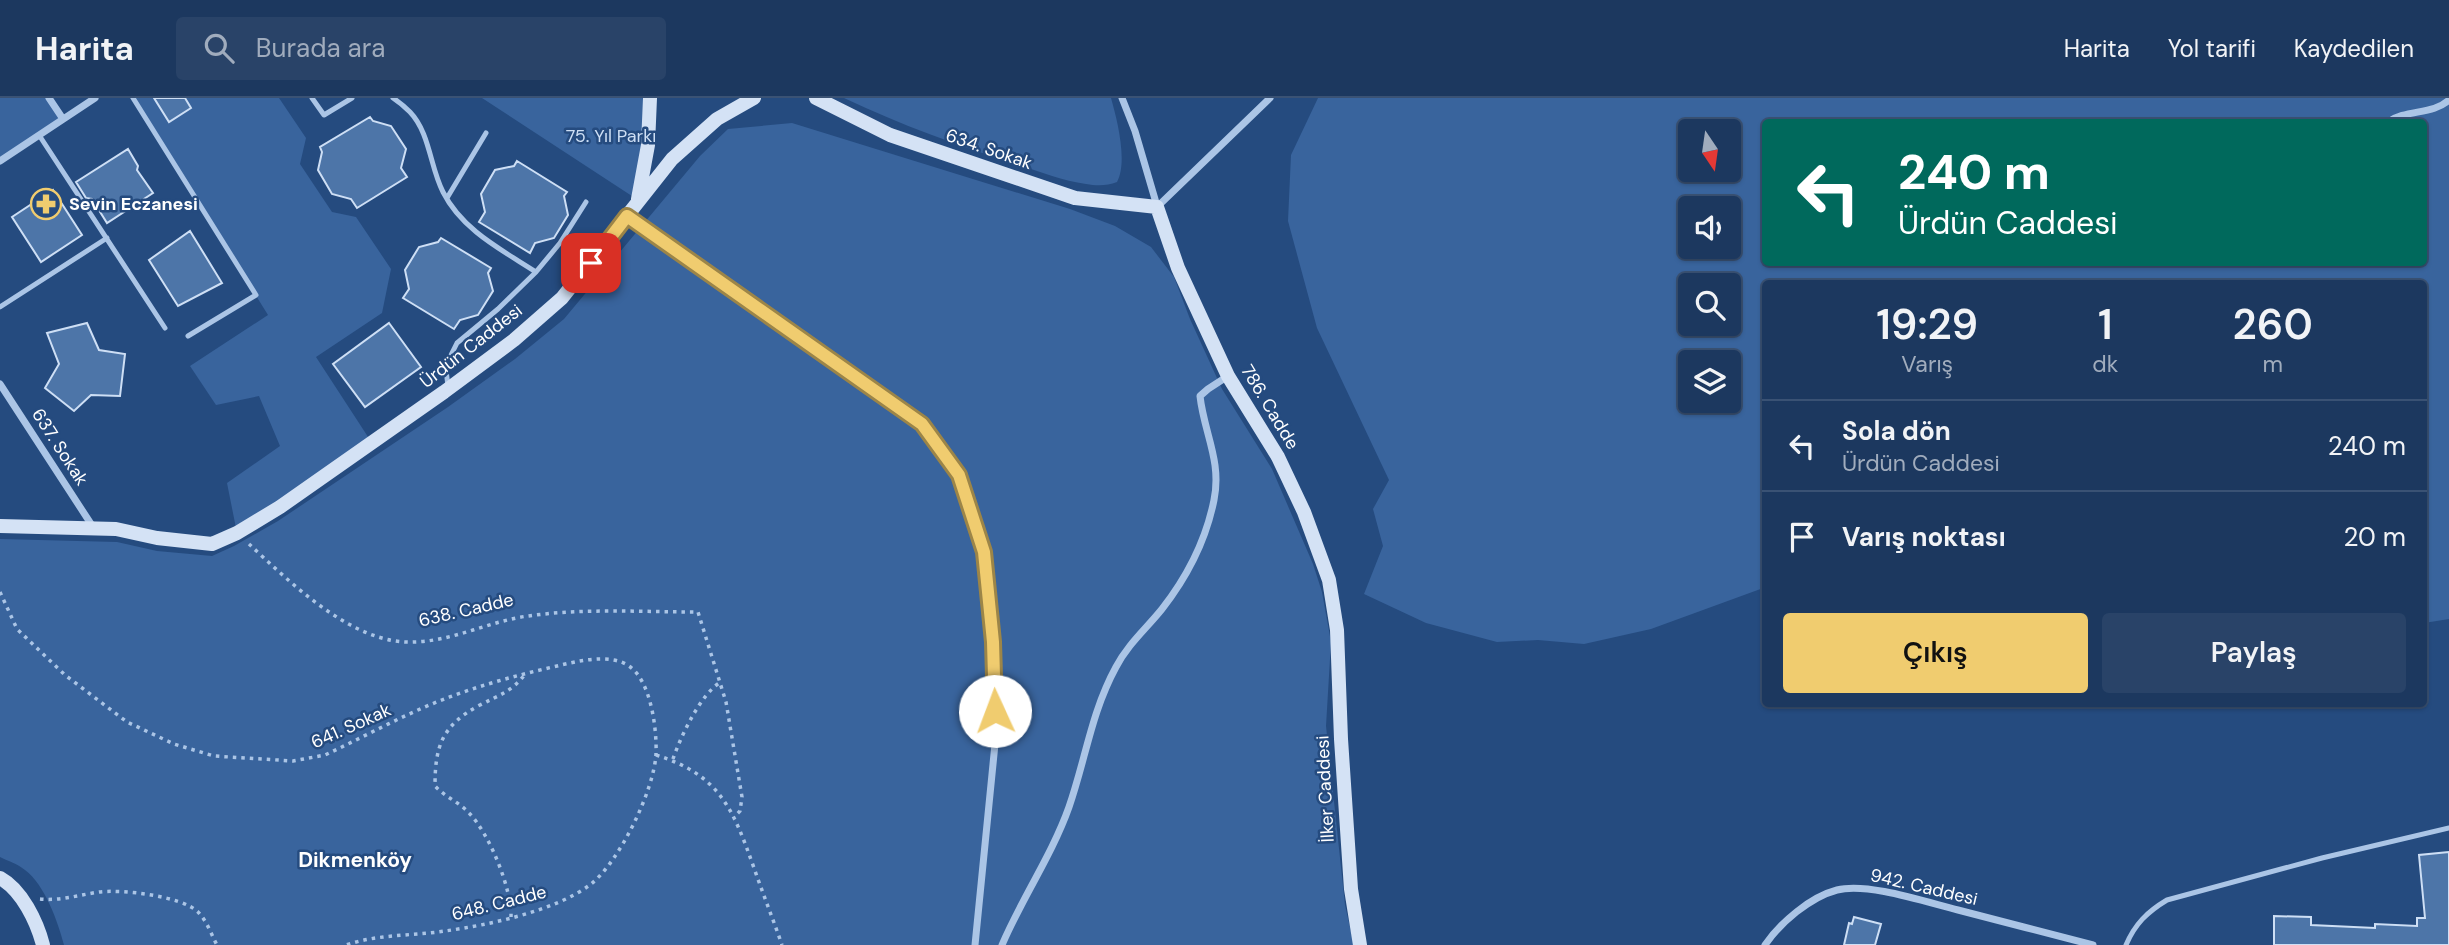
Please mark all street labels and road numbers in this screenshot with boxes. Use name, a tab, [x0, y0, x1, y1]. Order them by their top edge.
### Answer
street label: 634. Sokak	[942, 123, 1036, 175]
street label: Ürdün Caddesi	[415, 299, 527, 393]
street label: 786. Cadde	[1235, 360, 1305, 454]
street label: 637. Sokak	[26, 404, 94, 490]
street label: 638. Cadde	[416, 587, 516, 633]
street label: 641. Sokak	[307, 698, 395, 754]
street label: İlker Caddesi	[1310, 735, 1340, 843]
street label: 942. Caddesi	[1868, 863, 1980, 911]
street label: 648. Cadde	[449, 880, 549, 926]

